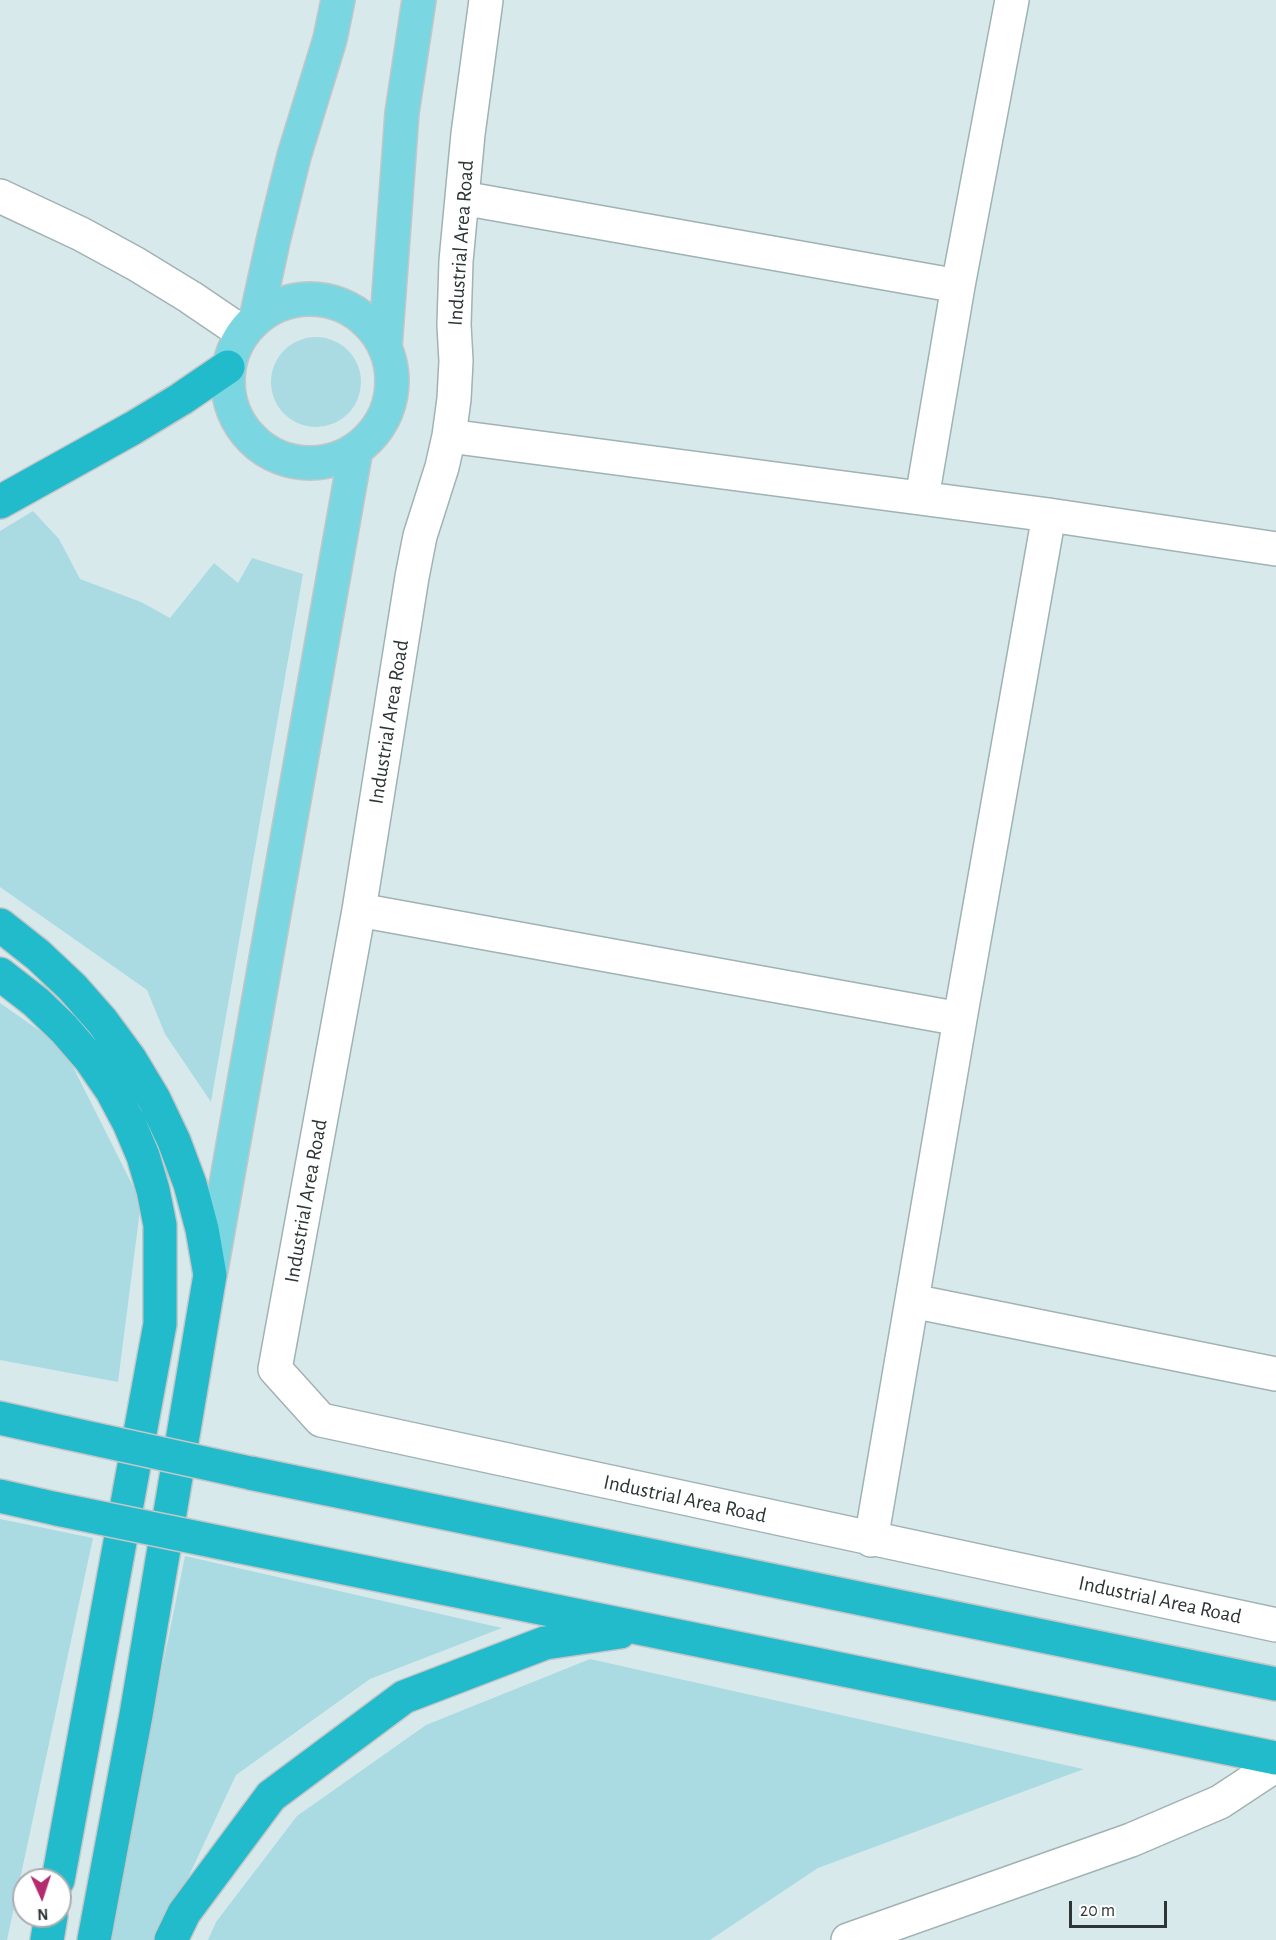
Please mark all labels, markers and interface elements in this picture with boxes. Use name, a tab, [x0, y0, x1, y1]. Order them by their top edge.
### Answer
street label: Industrial Area Road	[443, 159, 479, 327]
street label: Industrial Area Road	[364, 638, 414, 806]
street label: Industrial Area Road	[279, 1117, 333, 1285]
street label: Industrial Area Road	[601, 1469, 769, 1529]
street label: Industrial Area Road	[1076, 1570, 1244, 1630]
north arrow	[12, 1868, 72, 1928]
scale bar	[1072, 1889, 1170, 1927]
text: 20 m	[1080, 1902, 1115, 1920]
text: N	[37, 1906, 49, 1922]

